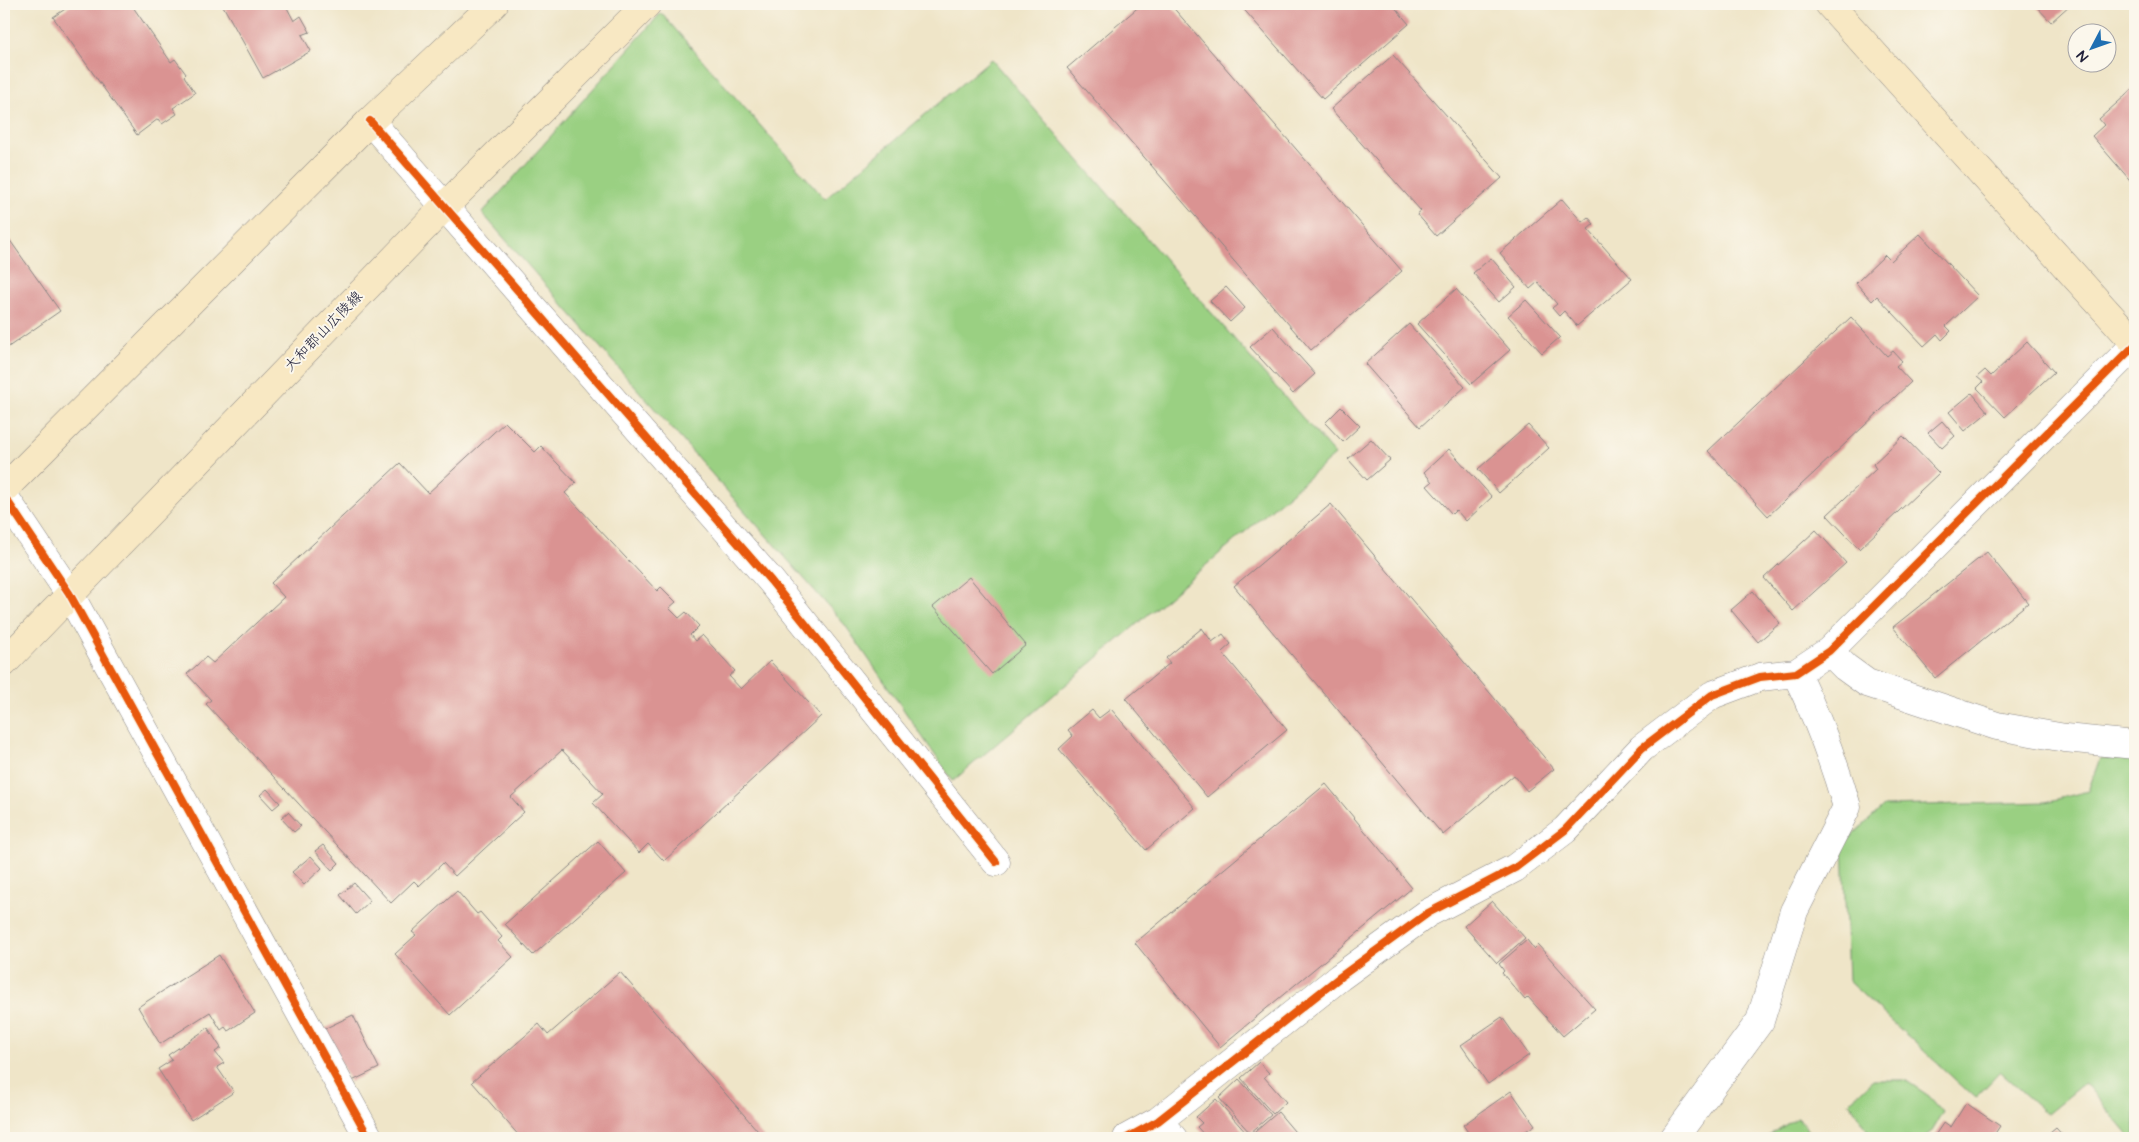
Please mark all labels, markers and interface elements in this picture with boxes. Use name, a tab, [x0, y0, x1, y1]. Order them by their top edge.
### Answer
north arrow	[2066, 22, 2116, 72]
text: N	[2072, 46, 2093, 66]
street label: 大和郡山広陵線	[279, 286, 367, 376]

